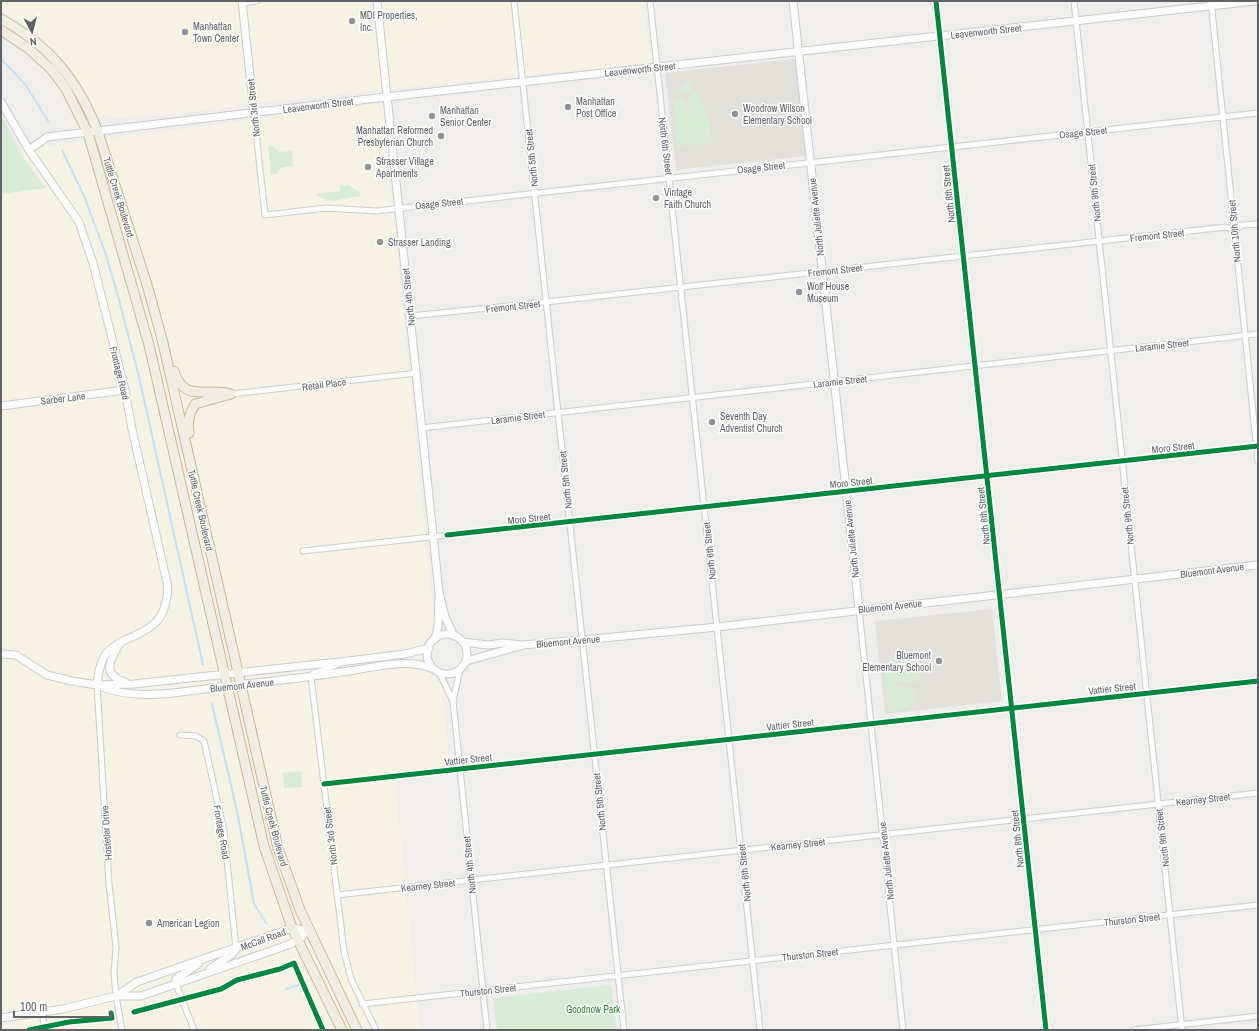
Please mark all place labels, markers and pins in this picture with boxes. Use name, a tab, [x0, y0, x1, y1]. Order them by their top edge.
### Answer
place label: MDI Properties, Inc.	[360, 9, 417, 34]
marker: MDI Properties, Inc.	[347, 16, 357, 26]
place label: Manhattan Town Center	[193, 20, 239, 45]
marker: Manhattan Town Center	[180, 27, 190, 37]
place label: Manhattan Post Office	[576, 95, 617, 120]
marker: Manhattan Post Office	[563, 102, 573, 112]
place label: Woodrow Wilson Elementary School	[743, 102, 812, 127]
place label: Manhattan Senior Center	[440, 104, 491, 129]
marker: Woodrow Wilson Elementary School	[730, 109, 740, 119]
marker: Manhattan Senior Center	[427, 111, 437, 121]
place label: Manhattan Reformed Presbyterian Church	[356, 124, 433, 149]
marker: Manhattan Reformed Presbyterian Church	[436, 131, 446, 141]
place label: Strasser Village Apartments	[375, 155, 434, 180]
marker: Strasser Village Apartments	[363, 162, 373, 172]
place label: Vintage Faith Church	[664, 186, 711, 211]
marker: Vintage Faith Church	[651, 193, 661, 203]
place label: Strasser Landing	[388, 236, 451, 249]
marker: Strasser Landing	[375, 237, 385, 247]
place label: Wolf House Museum	[807, 280, 850, 305]
marker: Wolf House Museum	[794, 287, 804, 297]
place label: Seventh Day Adventist Church	[719, 410, 783, 435]
marker: Seventh Day Adventist Church	[707, 417, 717, 427]
place label: Bluemont Elementary School	[862, 649, 932, 674]
marker: Bluemont Elementary School	[934, 656, 944, 666]
place label: American Legion	[156, 917, 219, 930]
marker: American Legion	[144, 918, 154, 928]

